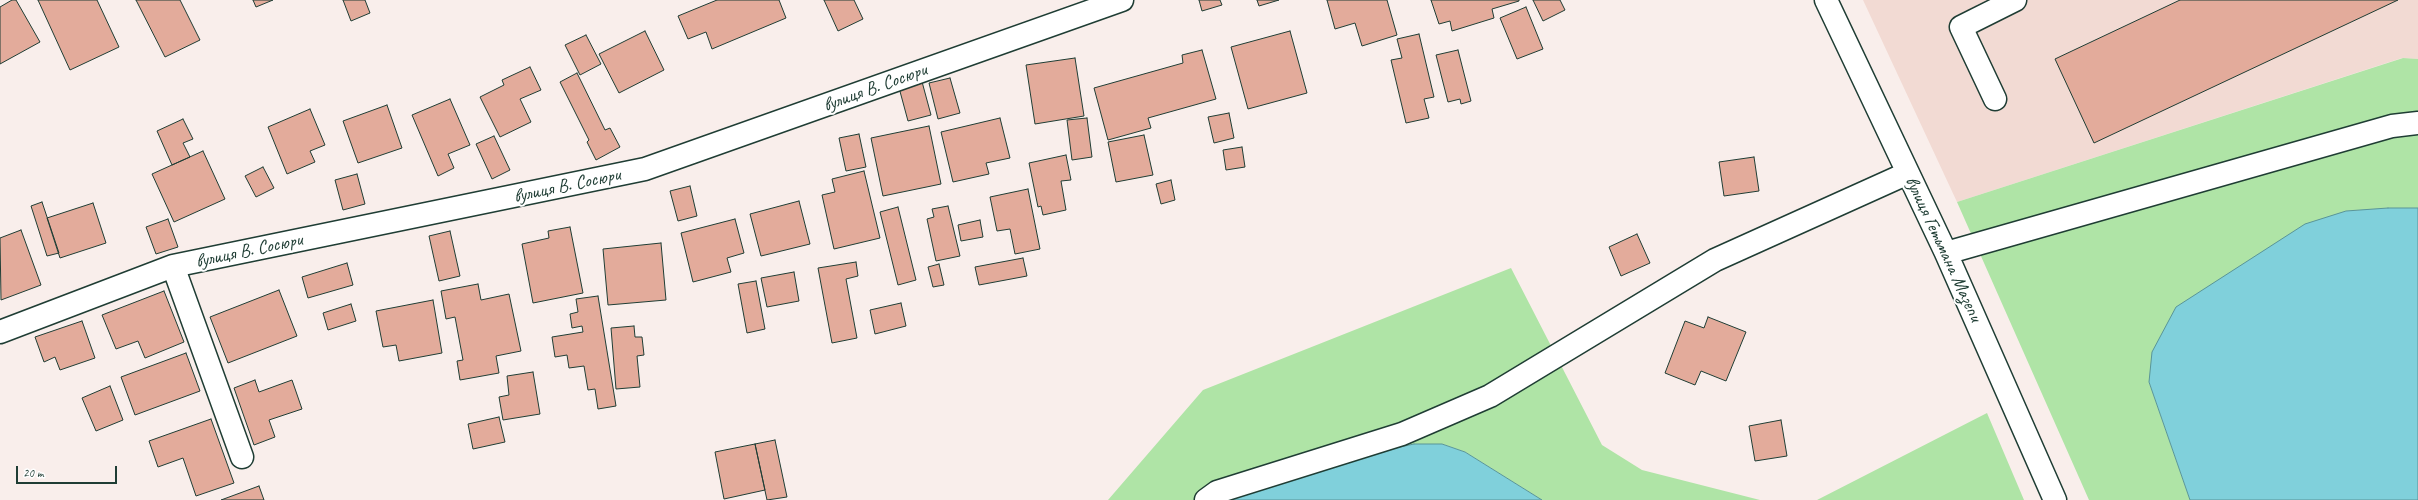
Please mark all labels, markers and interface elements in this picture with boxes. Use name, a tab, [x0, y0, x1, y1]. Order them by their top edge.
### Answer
street label: вулиця В. Сосюри	[820, 59, 930, 117]
street label: вулиця В. Сосюри	[511, 164, 623, 208]
street label: вулиця Гетьмана Мазепи	[1899, 173, 1987, 325]
street label: вулиця В. Сосюри	[193, 229, 305, 273]
scale bar	[18, 458, 119, 484]
text: 20 m	[23, 465, 43, 481]

